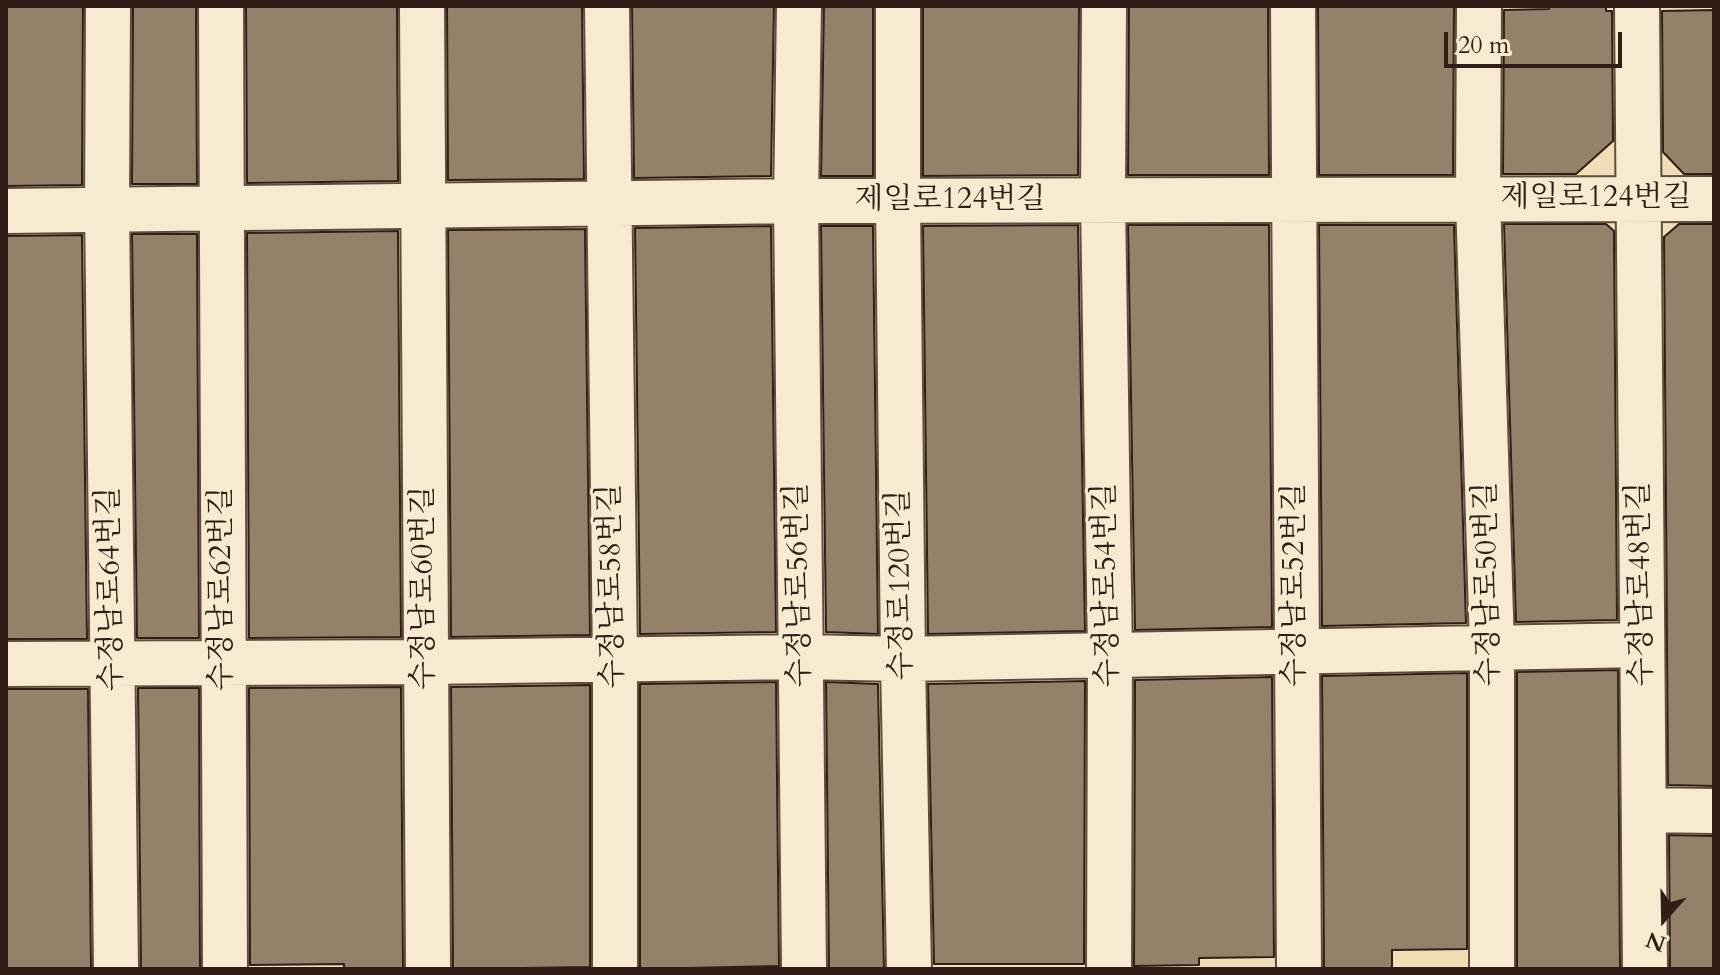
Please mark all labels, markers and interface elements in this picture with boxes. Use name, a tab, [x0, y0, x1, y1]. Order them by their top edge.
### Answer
scale bar	[1448, 16, 1626, 66]
text: 20 m	[1458, 29, 1509, 62]
street label: 제일로124번길	[1501, 181, 1691, 217]
street label: 제일로124번길	[855, 183, 1045, 219]
street label: 수정남로50번길	[1469, 481, 1509, 687]
street label: 수정남로48번길	[1622, 481, 1662, 687]
street label: 수정남로56번길	[780, 482, 820, 688]
street label: 수정남로54번길	[1088, 482, 1128, 688]
street label: 수정남로58번길	[593, 483, 633, 689]
street label: 수정남로52번길	[1278, 483, 1314, 687]
street label: 수정남로64번길	[92, 486, 132, 692]
street label: 수정남로60번길	[407, 486, 443, 690]
street label: 수정남로62번길	[205, 487, 241, 691]
street label: 수정로120번길	[882, 489, 922, 681]
north arrow	[1624, 879, 1704, 959]
text: N	[1642, 924, 1670, 959]

